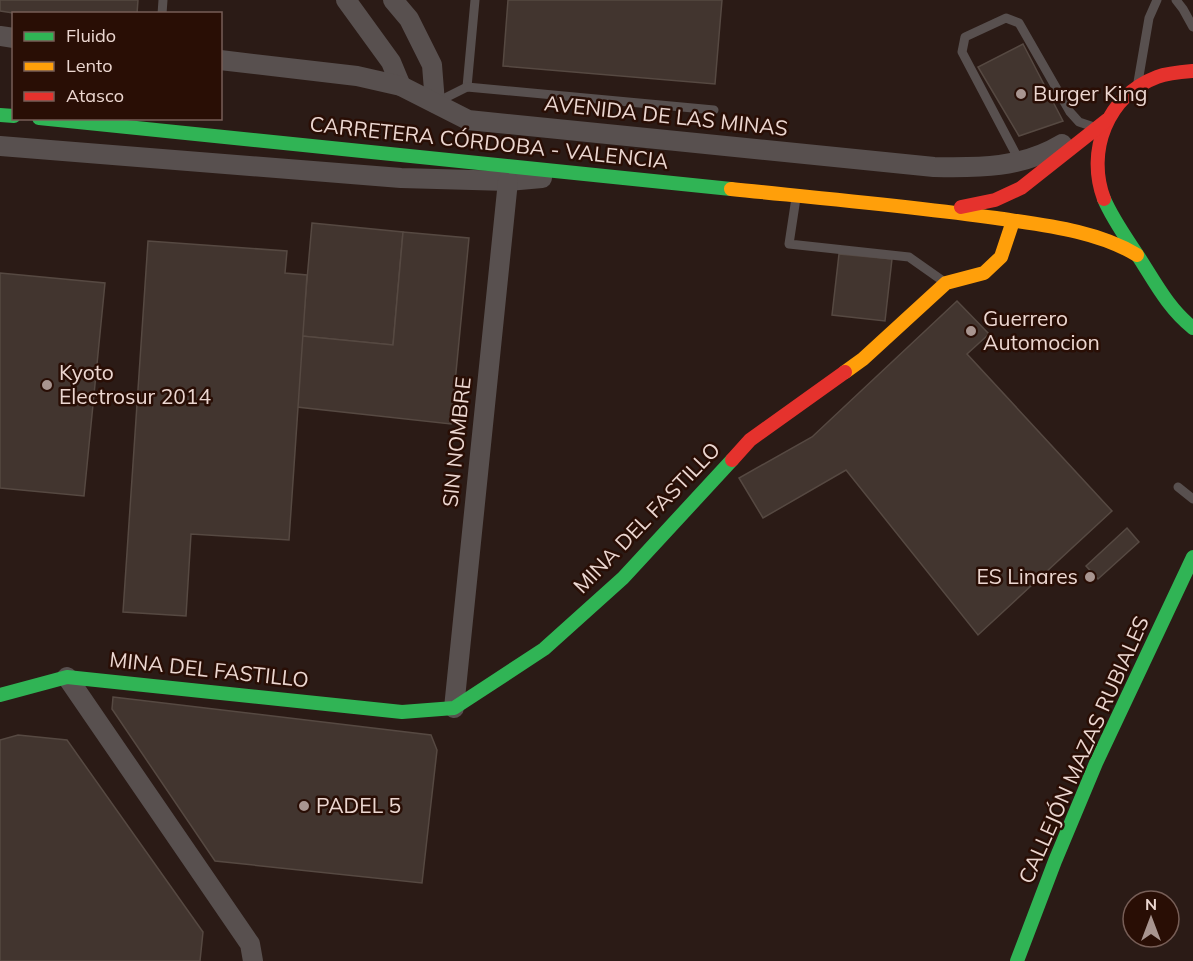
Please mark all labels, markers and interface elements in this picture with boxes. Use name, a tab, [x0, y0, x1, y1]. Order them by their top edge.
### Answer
legend	[12, 12, 222, 120]
text: Fluido	[66, 24, 116, 47]
text: Lento	[66, 54, 113, 77]
place label: Burger King	[1033, 80, 1147, 106]
text: Atasco	[66, 84, 124, 107]
marker: Burger King	[1014, 87, 1028, 101]
street label: AVENIDA DE LAS MINAS	[543, 89, 789, 141]
street label: CARRETERA CÓRDOBA - VALENCIA	[308, 110, 670, 174]
place label: Guerrero Automocion	[983, 305, 1100, 355]
marker: Guerrero Automocion	[964, 324, 978, 338]
place label: Kyoto Electrosur 2014	[59, 359, 211, 409]
street label: SIN NOMBRE	[436, 376, 476, 508]
marker: Kyoto Electrosur 2014	[40, 378, 54, 392]
street label: MINA DEL FASTILLO	[567, 436, 725, 598]
place label: ES Linares	[977, 563, 1078, 589]
marker: ES Linares	[1083, 570, 1097, 584]
street label: CALLEJÓN MAZAS RUBIALES	[1012, 612, 1154, 887]
street label: MINA DEL FASTILLO	[108, 646, 310, 692]
place label: PADEL 5	[316, 792, 401, 818]
marker: PADEL 5	[297, 799, 311, 813]
north arrow	[1121, 889, 1181, 949]
text: N	[1145, 894, 1157, 914]

